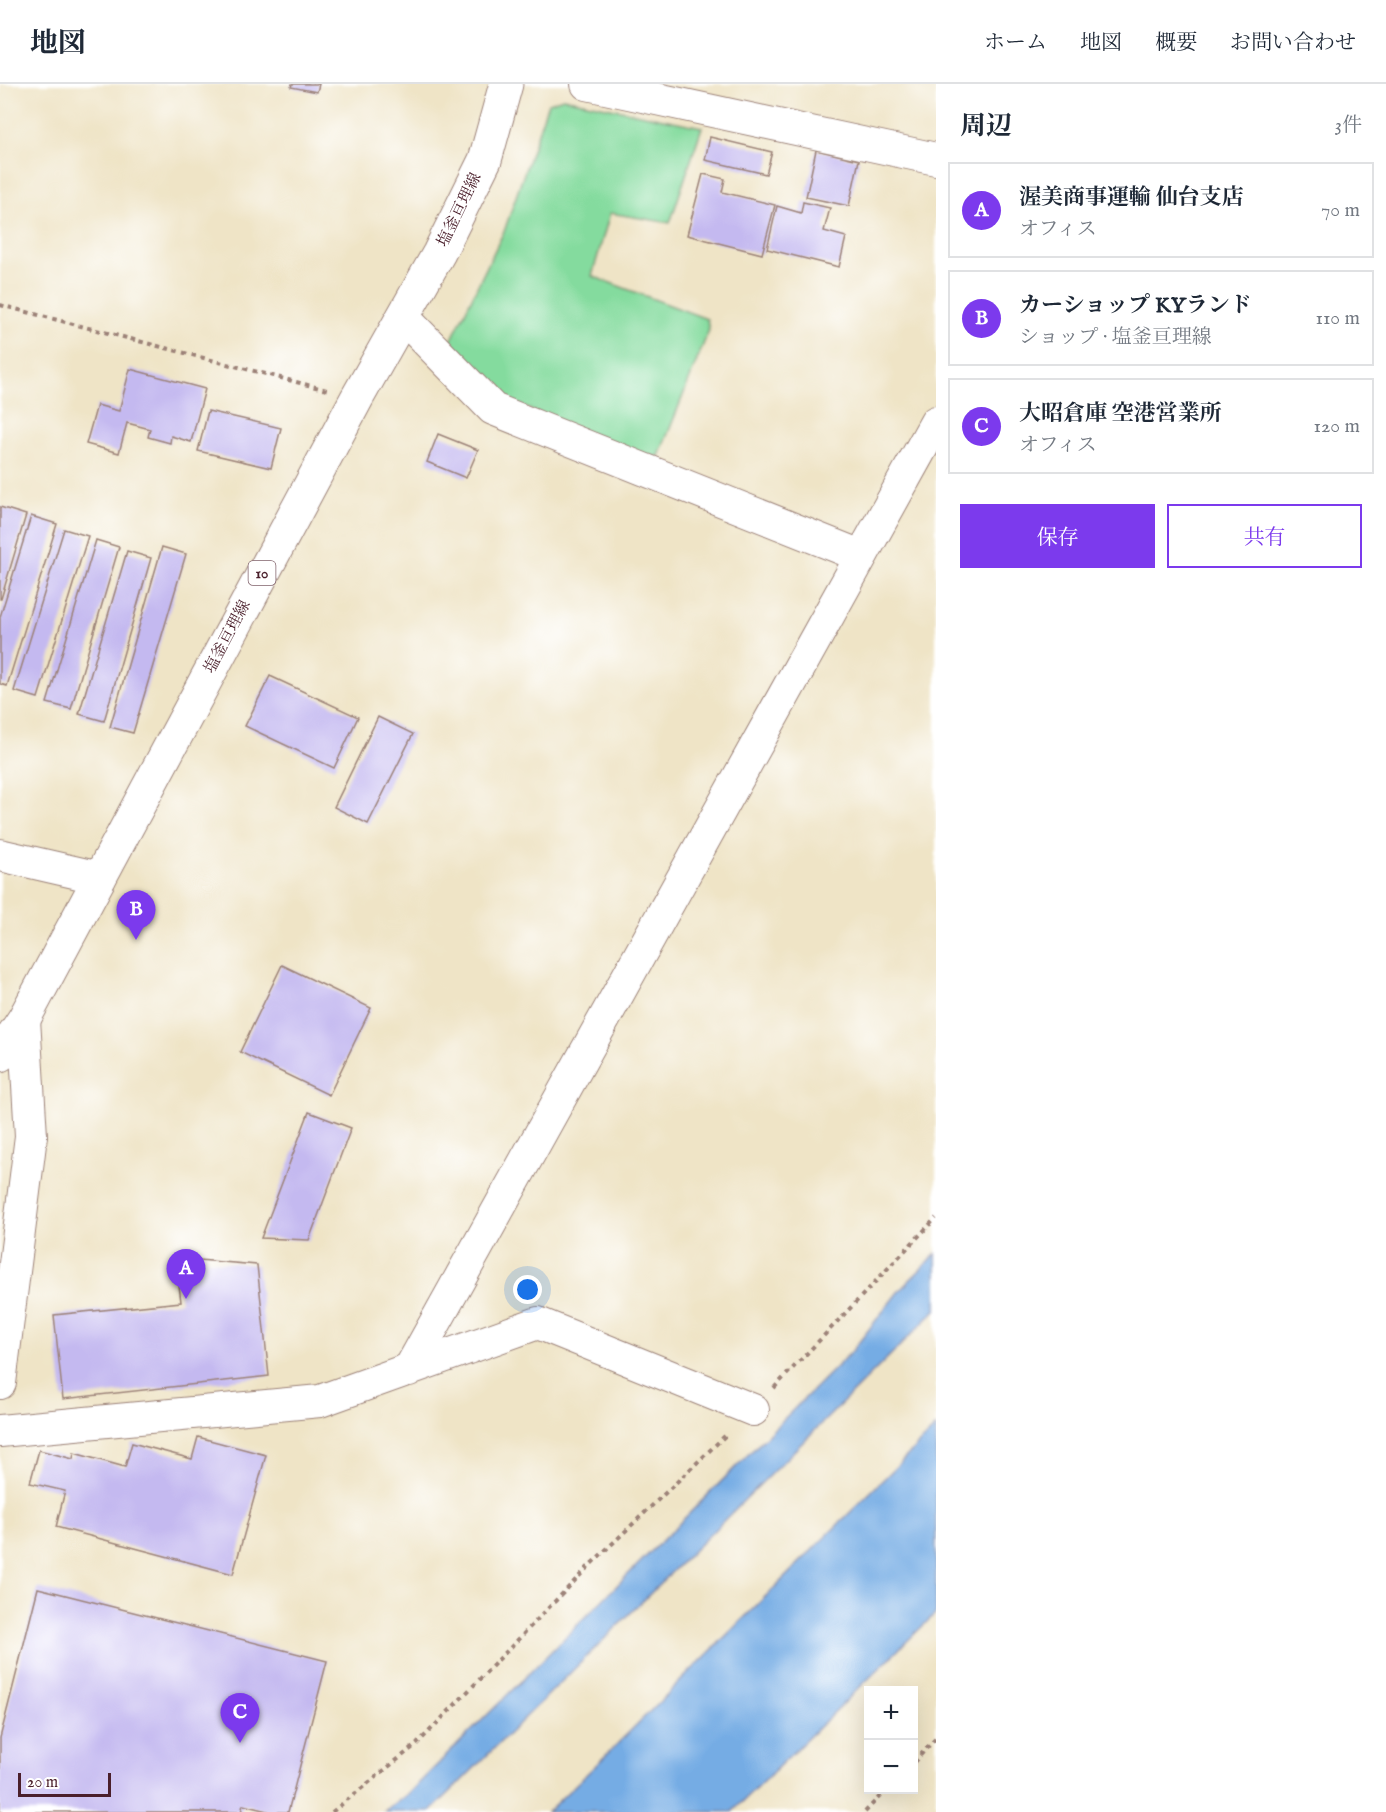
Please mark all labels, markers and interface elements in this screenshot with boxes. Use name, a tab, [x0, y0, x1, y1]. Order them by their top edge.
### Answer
text: 地図	[30, 27, 86, 62]
text: ホーム	[984, 30, 1047, 57]
text: 地図	[1080, 30, 1122, 57]
text: 概要	[1155, 30, 1197, 57]
text: お問い合わせ	[1230, 30, 1356, 57]
text: 周辺	[960, 110, 1012, 143]
text: 3件	[1335, 113, 1362, 138]
street label: 塩釜亘理線	[433, 170, 487, 250]
text: 渥美商事運輸 仙台支店	[1019, 184, 1244, 212]
text: A	[975, 198, 988, 223]
text: 70 m	[1321, 198, 1360, 223]
text: オフィス	[1019, 217, 1097, 242]
text: カーショップ KYランド	[1019, 292, 1252, 320]
text: B	[975, 306, 988, 331]
text: 110 m	[1316, 306, 1360, 331]
text: ショップ · 塩釜亘理線	[1019, 325, 1212, 350]
text: 大昭倉庫 空港営業所	[1019, 400, 1222, 428]
text: C	[974, 414, 989, 439]
text: 120 m	[1314, 414, 1360, 439]
text: オフィス	[1019, 433, 1097, 458]
button: 保存	[960, 504, 1155, 568]
button: 共有	[1167, 504, 1362, 568]
road number: 10	[248, 561, 276, 585]
street label: 塩釜亘理線	[200, 597, 256, 677]
pin: B	[116, 890, 156, 940]
pin: A	[166, 1250, 206, 1299]
your location	[513, 1275, 542, 1304]
map controls	[864, 1686, 918, 1794]
button: +	[864, 1686, 918, 1740]
pin: C	[220, 1694, 260, 1743]
button: −	[864, 1740, 918, 1794]
scale bar	[18, 1770, 111, 1798]
text: 20 m	[27, 1773, 58, 1793]

